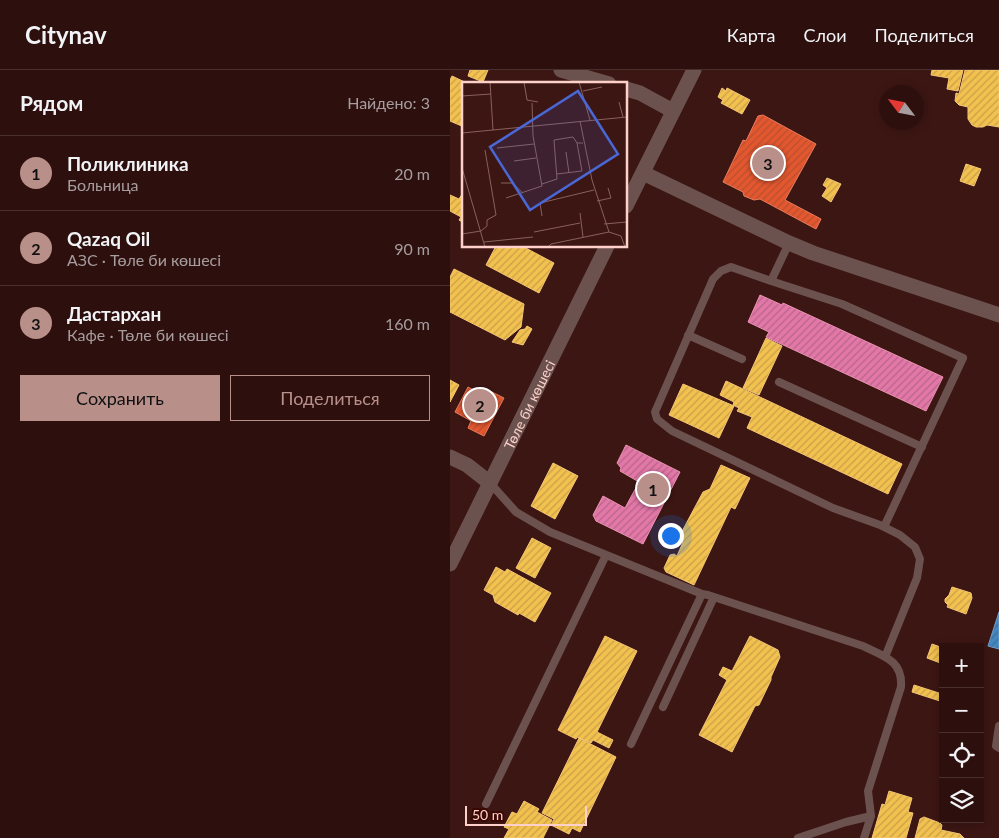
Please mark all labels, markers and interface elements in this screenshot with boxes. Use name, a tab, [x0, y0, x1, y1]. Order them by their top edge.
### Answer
text: Citynav	[25, 20, 107, 49]
text: Карта	[727, 24, 775, 46]
text: Слои	[803, 24, 847, 46]
text: Поделиться	[875, 24, 974, 46]
inset map	[462, 82, 628, 248]
north arrow	[879, 85, 924, 130]
text: Рядом	[20, 90, 83, 115]
text: Найдено: 3	[347, 93, 430, 112]
pin: 3	[752, 144, 784, 182]
text: Поликлиника	[67, 152, 189, 175]
text: 1	[31, 164, 41, 183]
text: 20 m	[394, 164, 430, 183]
text: Больница	[67, 175, 139, 194]
text: Qazaq Oil	[67, 227, 150, 250]
text: 2	[31, 239, 41, 258]
text: 90 m	[394, 239, 430, 258]
text: АЗС · Төле би көшесі	[67, 250, 221, 269]
text: Дастархан	[67, 302, 161, 325]
text: 3	[31, 314, 41, 333]
text: 160 m	[385, 314, 430, 333]
text: Кафе · Төле би көшесі	[67, 325, 229, 344]
street label: Төле би көшесі	[500, 357, 558, 452]
button: Сохранить	[20, 375, 220, 421]
button: Поделиться	[230, 375, 430, 421]
pin: 2	[464, 386, 496, 424]
pin: 1	[637, 470, 669, 508]
your location	[658, 523, 684, 549]
map controls	[939, 643, 984, 823]
button: +	[939, 643, 984, 688]
button: −	[939, 688, 984, 733]
button: locate	[939, 733, 984, 778]
button: layers	[939, 778, 984, 823]
scale bar	[465, 803, 588, 826]
text: 50 m	[472, 806, 503, 823]

